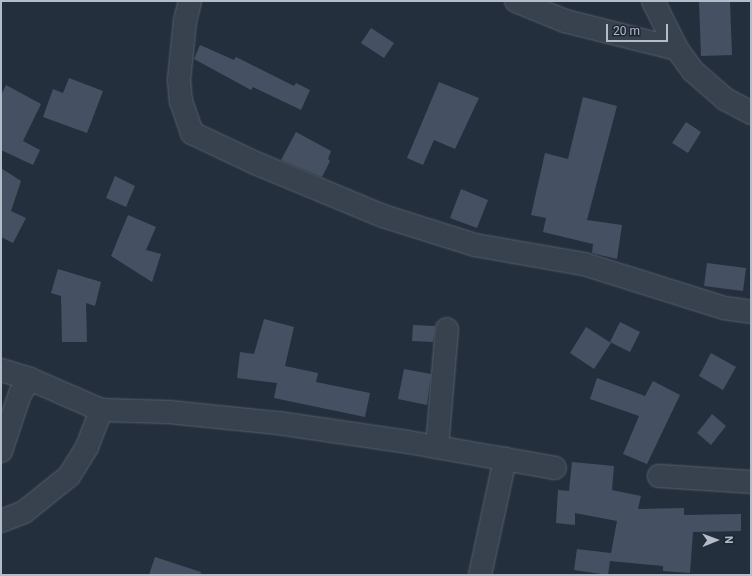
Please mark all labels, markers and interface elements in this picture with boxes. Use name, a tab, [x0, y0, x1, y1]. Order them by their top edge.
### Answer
scale bar	[608, 16, 670, 42]
text: 20 m	[613, 24, 640, 38]
north arrow	[696, 520, 736, 560]
text: N	[722, 536, 735, 544]

